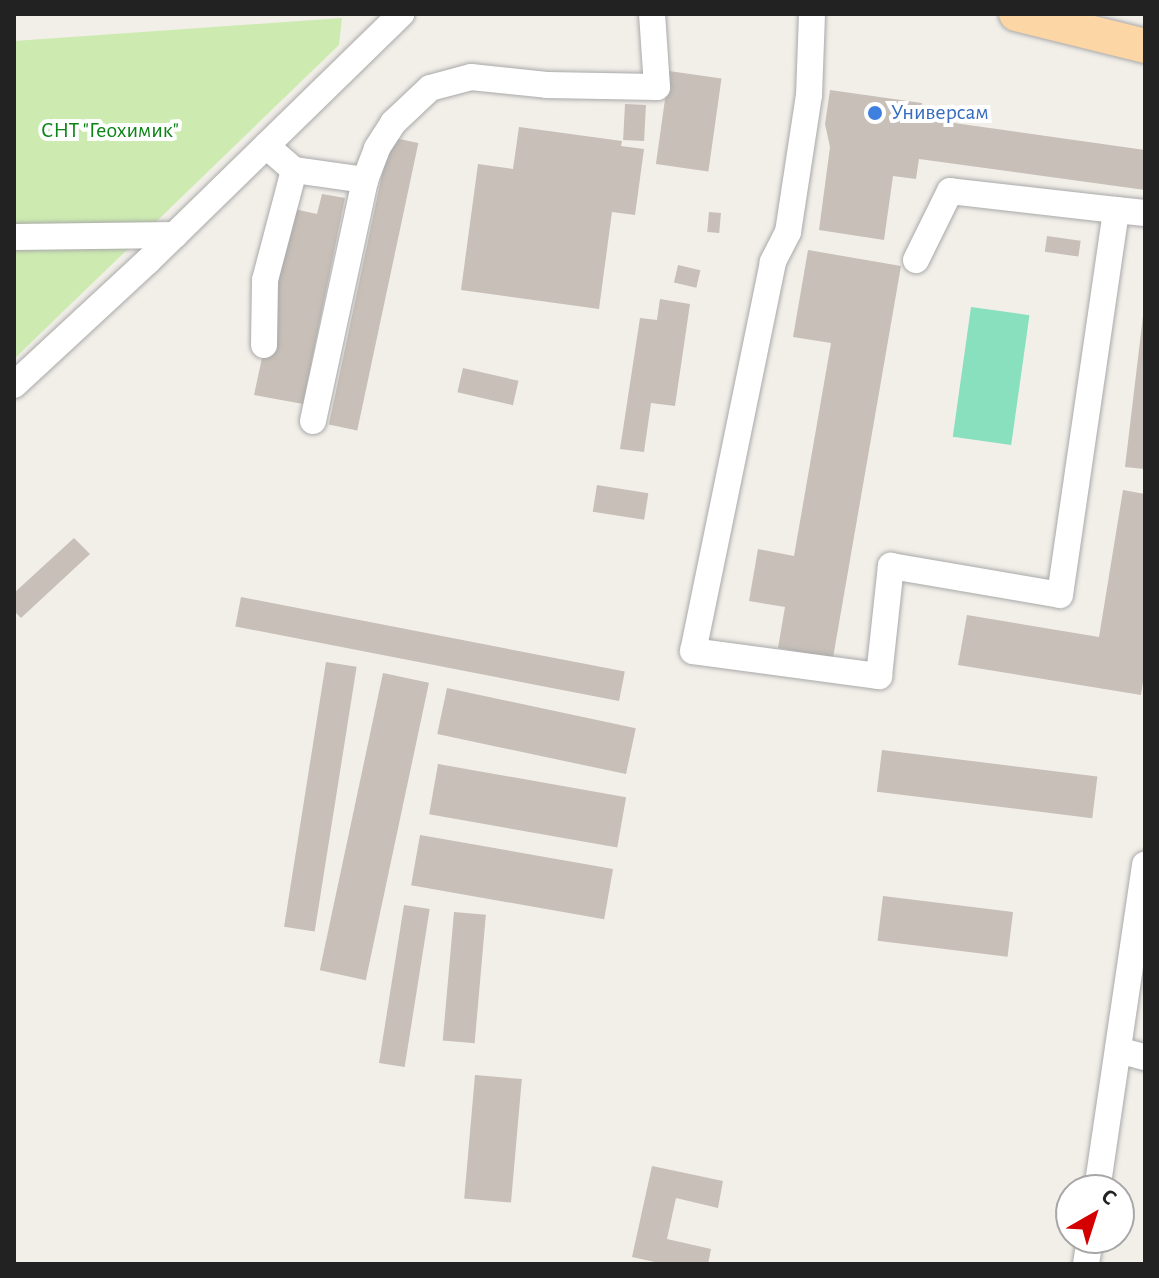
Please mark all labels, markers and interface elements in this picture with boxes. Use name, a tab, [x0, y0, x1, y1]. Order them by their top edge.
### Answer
place label: Универсам	[891, 100, 989, 126]
marker: Универсам	[866, 104, 884, 122]
park label: СНТ "Геохимик"	[41, 118, 179, 144]
north arrow	[1055, 1174, 1135, 1254]
text: С	[1097, 1185, 1120, 1209]

